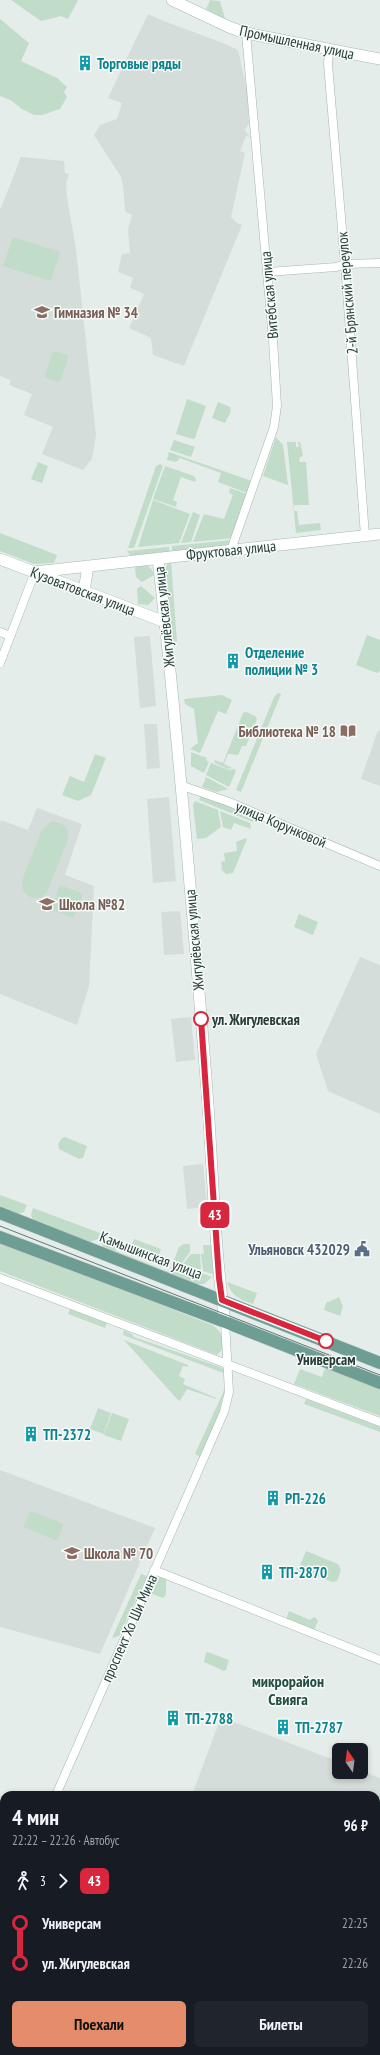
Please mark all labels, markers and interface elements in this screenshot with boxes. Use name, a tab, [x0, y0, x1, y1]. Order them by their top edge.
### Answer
street label: Промышленная улица	[238, 21, 356, 63]
building icon: Торговые ряды	[76, 54, 94, 72]
place label: Торговые ряды	[97, 54, 181, 73]
street label: 2-й Брянский переулок	[332, 231, 362, 355]
street label: Витебская улица	[256, 250, 282, 340]
school or university icon: Гимназия № 34	[33, 303, 51, 321]
place label: Гимназия № 34	[54, 303, 138, 322]
street label: Фруктовая улица	[185, 536, 277, 564]
street label: Кузоватовская улица	[28, 562, 138, 620]
street label: Жигулёвская улица	[149, 566, 179, 669]
place label: Отделение полиции № 3	[245, 643, 318, 679]
building icon: Отделение полиции № 3	[224, 652, 242, 670]
place label: Библиотека № 18	[238, 722, 336, 741]
library icon: Библиотека № 18	[339, 722, 357, 740]
street label: улица Корунковой	[233, 796, 329, 852]
street label: Жигулёвская улица	[180, 889, 208, 992]
school or university icon: Школа №82	[38, 895, 56, 913]
place label: Школа №82	[59, 895, 125, 914]
place label: ул. Жигулевская	[211, 1010, 300, 1029]
marker: ул. Жигулевская	[193, 1011, 209, 1027]
line badge: 43	[197, 1202, 233, 1228]
text: 43	[208, 1206, 222, 1224]
street label: Камышинская улица	[97, 1227, 205, 1283]
place label: Ульяновск 432029	[247, 1240, 350, 1259]
public building icon: Ульяновск 432029	[353, 1240, 371, 1258]
marker: Универсам	[318, 1333, 334, 1349]
place label: Универсам	[295, 1350, 356, 1369]
building icon: ТП-2372	[22, 1425, 40, 1443]
place label: ТП-2372	[43, 1425, 91, 1444]
building icon: РП-226	[264, 1489, 282, 1507]
place label: РП-226	[285, 1489, 326, 1508]
school or university icon: Школа № 70	[63, 1544, 81, 1562]
place label: Школа № 70	[84, 1544, 153, 1563]
building icon: ТП-2870	[258, 1563, 276, 1581]
place label: ТП-2870	[279, 1563, 327, 1582]
street label: проспект Хо Ши Мина	[97, 1571, 161, 1685]
district label: микрорайон Свияга	[252, 1671, 324, 1709]
building icon: ТП-2788	[164, 1709, 182, 1727]
place label: ТП-2788	[185, 1709, 233, 1728]
building icon: ТП-2787	[274, 1718, 292, 1736]
place label: ТП-2787	[295, 1718, 343, 1737]
north arrow	[332, 1743, 368, 1779]
map controls	[332, 1743, 368, 1779]
text: 4 мин	[12, 1803, 59, 1831]
text: 96 ₽	[343, 1816, 368, 1835]
text: 22:22 – 22:26 · Автобус	[12, 1832, 119, 1849]
icon: walk	[12, 1870, 34, 1892]
icon: forward	[52, 1870, 74, 1892]
text: 43	[88, 1872, 101, 1890]
text: 3	[40, 1873, 46, 1890]
text: Универсам	[42, 1914, 101, 1933]
text: 22:25	[342, 1915, 368, 1932]
text: ул. Жигулевская	[42, 1954, 130, 1973]
text: 22:26	[342, 1955, 368, 1972]
button: Поехали	[12, 2001, 186, 2047]
button: Билеты	[194, 2001, 368, 2047]

